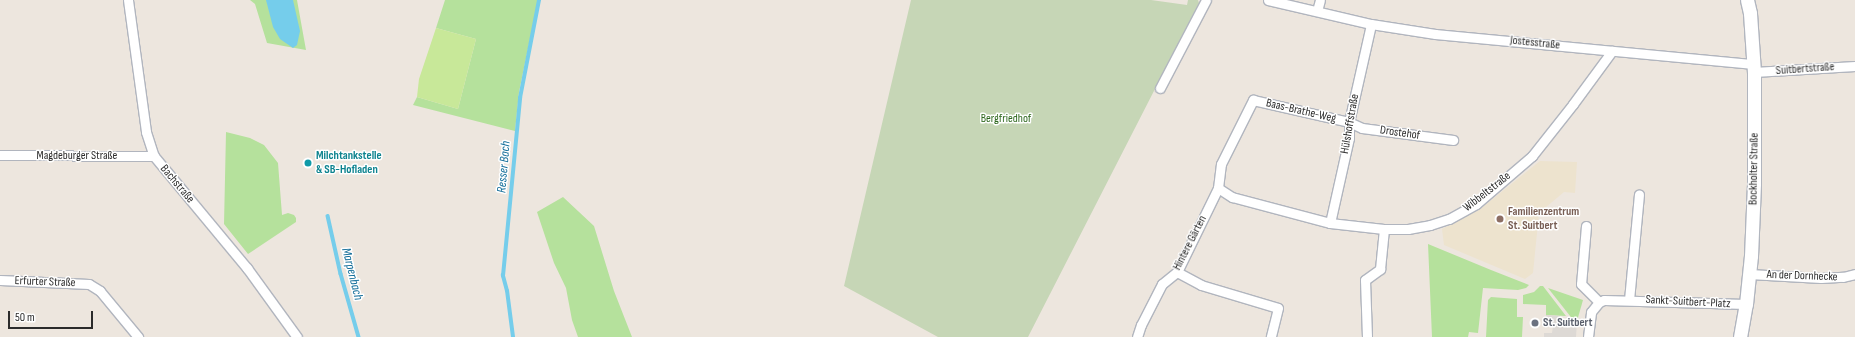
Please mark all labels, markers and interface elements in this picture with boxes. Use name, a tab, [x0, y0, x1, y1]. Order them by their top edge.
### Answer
street label: Jostesstraße	[1509, 33, 1561, 53]
street label: Suitbertstraße	[1775, 60, 1835, 78]
street label: Hülshoffstraße	[1338, 93, 1362, 155]
street label: Baas-Brathe-Weg	[1265, 96, 1337, 126]
park label: Bergfriedhof	[981, 112, 1031, 126]
street label: Drostehof	[1379, 123, 1421, 143]
street label: Bockholter Straße	[1746, 133, 1762, 205]
water label: Resser Bach	[494, 140, 514, 194]
street label: Magdeburger Straße	[37, 149, 117, 163]
place label: Milchtankstelle & SB-Hofladen	[316, 149, 382, 177]
marker: Milchtankstelle & SB-Hofladen	[303, 158, 313, 168]
street label: Bachstraße	[157, 162, 197, 206]
street label: Wibbeltstraße	[1460, 169, 1514, 215]
place label: Familienzentrum St. Suitbert	[1508, 205, 1579, 233]
street label: Hintere Gärten	[1170, 213, 1210, 273]
marker: Familienzentrum St. Suitbert	[1495, 214, 1505, 224]
water label: Marpenbach	[338, 246, 366, 302]
street label: An der Dornhecke	[1766, 268, 1838, 284]
street label: Erfurter Straße	[14, 274, 76, 290]
street label: Sankt-Suitbert-Platz	[1645, 293, 1731, 311]
scale bar	[10, 303, 95, 329]
text: 50 m	[15, 310, 35, 325]
place label: St. Suitbert	[1543, 316, 1592, 330]
marker: St. Suitbert	[1530, 318, 1540, 328]

